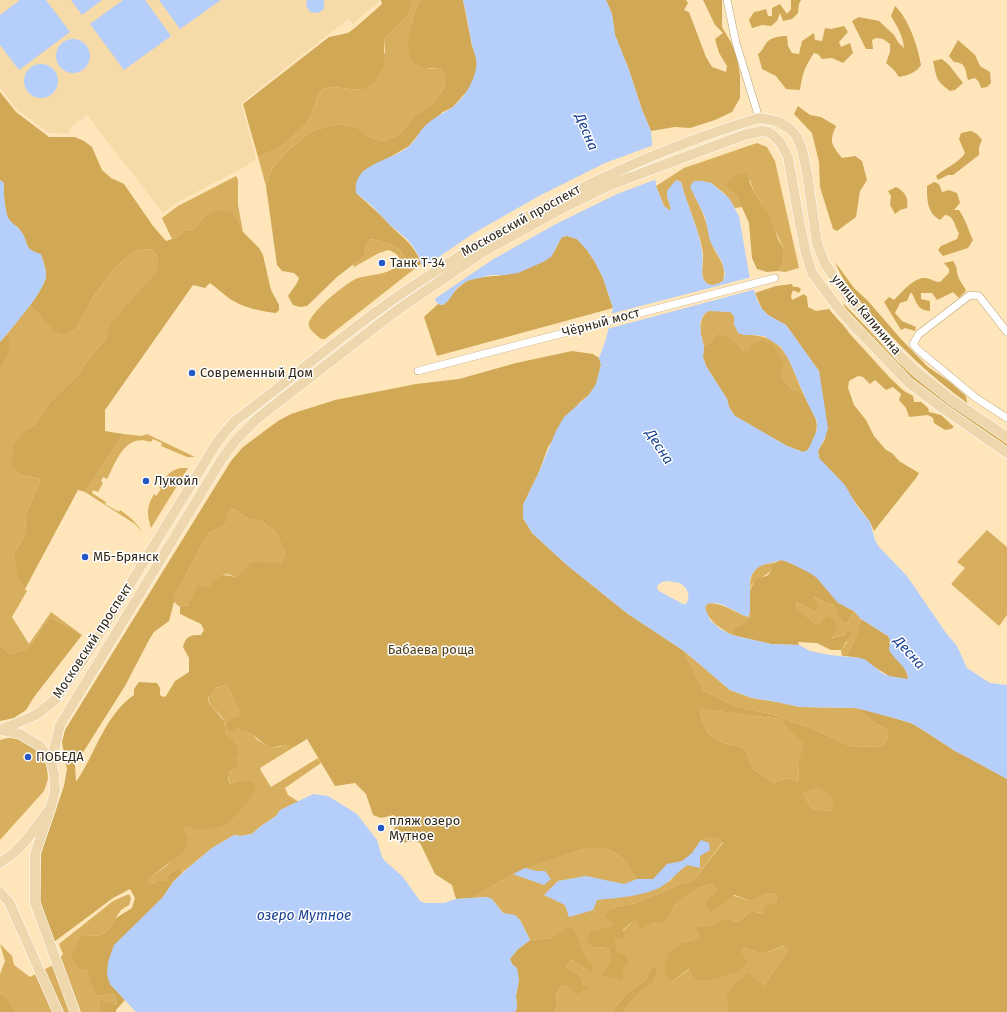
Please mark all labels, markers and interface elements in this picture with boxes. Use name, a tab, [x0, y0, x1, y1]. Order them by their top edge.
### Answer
water label: Десна	[571, 111, 601, 153]
street label: Московский проспект	[459, 182, 583, 260]
place label: Танк Т-34	[390, 255, 445, 271]
marker: Танк Т-34	[377, 258, 387, 268]
street label: улица Калинина	[828, 272, 904, 358]
street label: Чёрный мост	[561, 305, 641, 341]
place label: Современный Дом	[200, 365, 313, 381]
marker: Современный Дом	[187, 368, 197, 378]
water label: Десна	[641, 426, 677, 468]
place label: Лукойл	[154, 473, 198, 489]
marker: Лукойл	[141, 476, 151, 486]
place label: МБ-Брянск	[93, 549, 159, 565]
marker: МБ-Брянск	[80, 552, 90, 562]
street label: Московский проспект	[50, 581, 136, 701]
water label: Десна	[890, 633, 928, 673]
park label: Бабаева роща	[388, 642, 474, 658]
place label: ПОБЕДА	[36, 749, 84, 765]
marker: ПОБЕДА	[23, 752, 33, 762]
place label: пляж озеро Мутное	[389, 813, 460, 844]
marker: пляж озеро Мутное	[376, 823, 386, 833]
water label: озеро Мутное	[257, 908, 351, 924]

